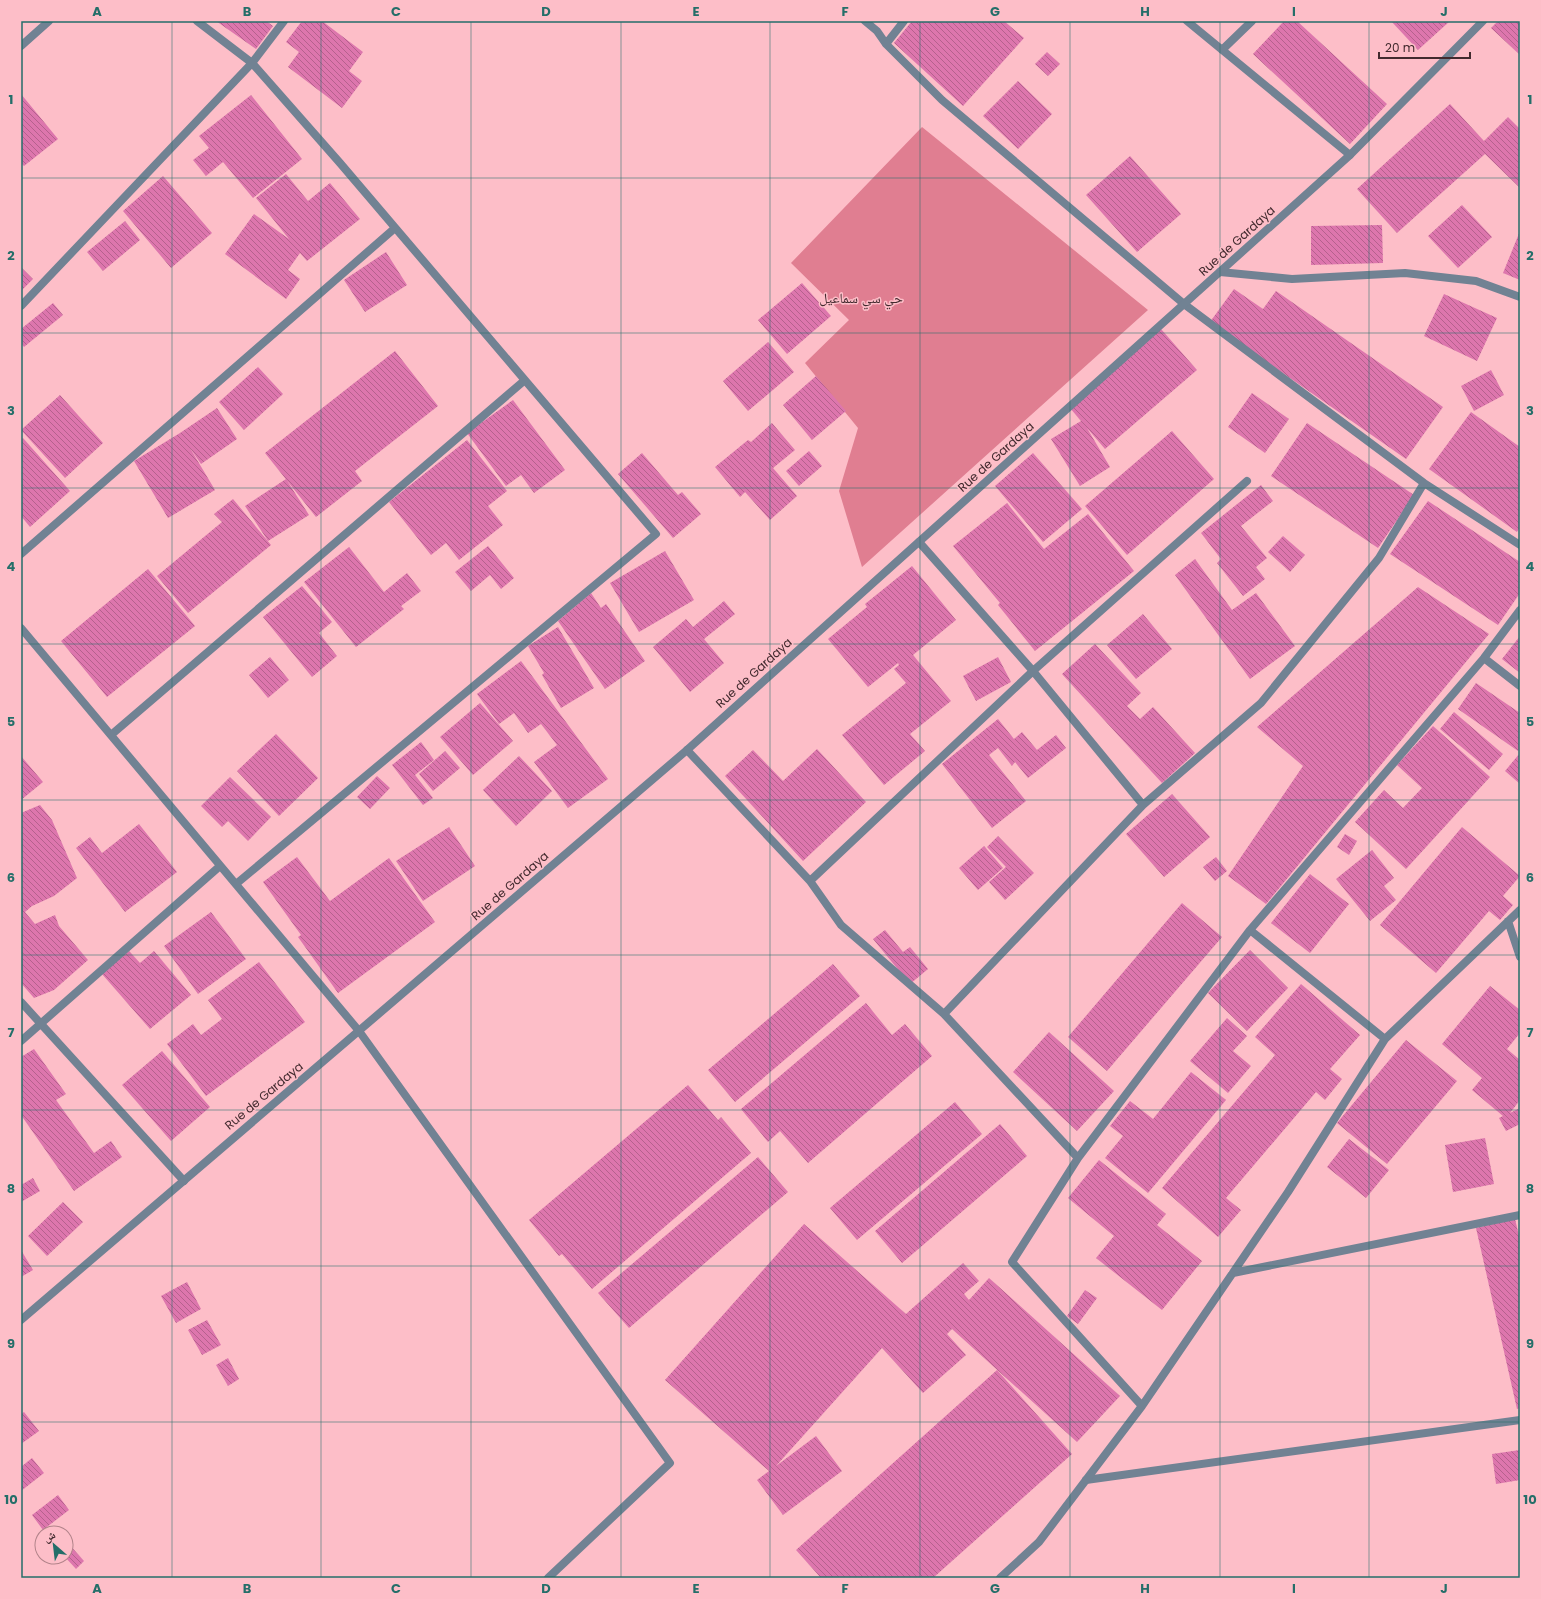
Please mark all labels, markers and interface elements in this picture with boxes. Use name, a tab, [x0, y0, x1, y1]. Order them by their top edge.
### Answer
text: A	[92, 2, 102, 21]
text: B	[243, 2, 252, 21]
text: C	[391, 2, 401, 21]
text: D	[541, 2, 551, 21]
text: E	[692, 2, 700, 21]
text: F	[841, 2, 849, 21]
text: G	[990, 2, 1000, 21]
text: H	[1140, 2, 1150, 21]
text: I	[1292, 2, 1296, 21]
text: J	[1440, 2, 1448, 21]
scale bar	[1379, 34, 1470, 60]
text: 20 m	[1385, 39, 1415, 56]
text: 1	[9, 90, 13, 109]
text: 1	[1528, 90, 1532, 109]
street label: Rue de Gardaya	[1195, 202, 1279, 280]
text: 2	[7, 246, 15, 265]
text: 2	[1526, 246, 1534, 265]
district label: حي سي سماعيل	[819, 288, 903, 310]
text: 3	[7, 401, 15, 420]
text: 3	[1526, 401, 1534, 420]
street label: Rue de Gardaya	[954, 418, 1038, 496]
text: 4	[7, 557, 16, 576]
text: 4	[1526, 557, 1535, 576]
street label: Rue de Gardaya	[712, 634, 796, 712]
text: 5	[7, 712, 15, 731]
text: 5	[1526, 712, 1534, 731]
street label: Rue de Gardaya	[467, 847, 552, 924]
text: 6	[7, 868, 15, 887]
text: 6	[1526, 868, 1534, 887]
text: 7	[8, 1023, 15, 1042]
text: 7	[1527, 1023, 1534, 1042]
street label: Rue de Gardaya	[221, 1058, 306, 1133]
text: 8	[7, 1179, 15, 1198]
text: 8	[1526, 1179, 1534, 1198]
text: 9	[7, 1334, 15, 1353]
text: 9	[1526, 1334, 1534, 1353]
text: 10	[4, 1490, 18, 1509]
text: 10	[1523, 1490, 1537, 1509]
north arrow	[34, 1525, 74, 1565]
text: ش	[40, 1526, 59, 1546]
text: A	[92, 1579, 102, 1598]
text: B	[243, 1579, 252, 1598]
text: C	[391, 1579, 401, 1598]
text: D	[541, 1579, 551, 1598]
text: E	[692, 1579, 700, 1598]
text: F	[841, 1579, 849, 1598]
text: G	[990, 1579, 1000, 1598]
text: H	[1140, 1579, 1150, 1598]
text: I	[1292, 1579, 1296, 1598]
text: J	[1440, 1579, 1448, 1598]

